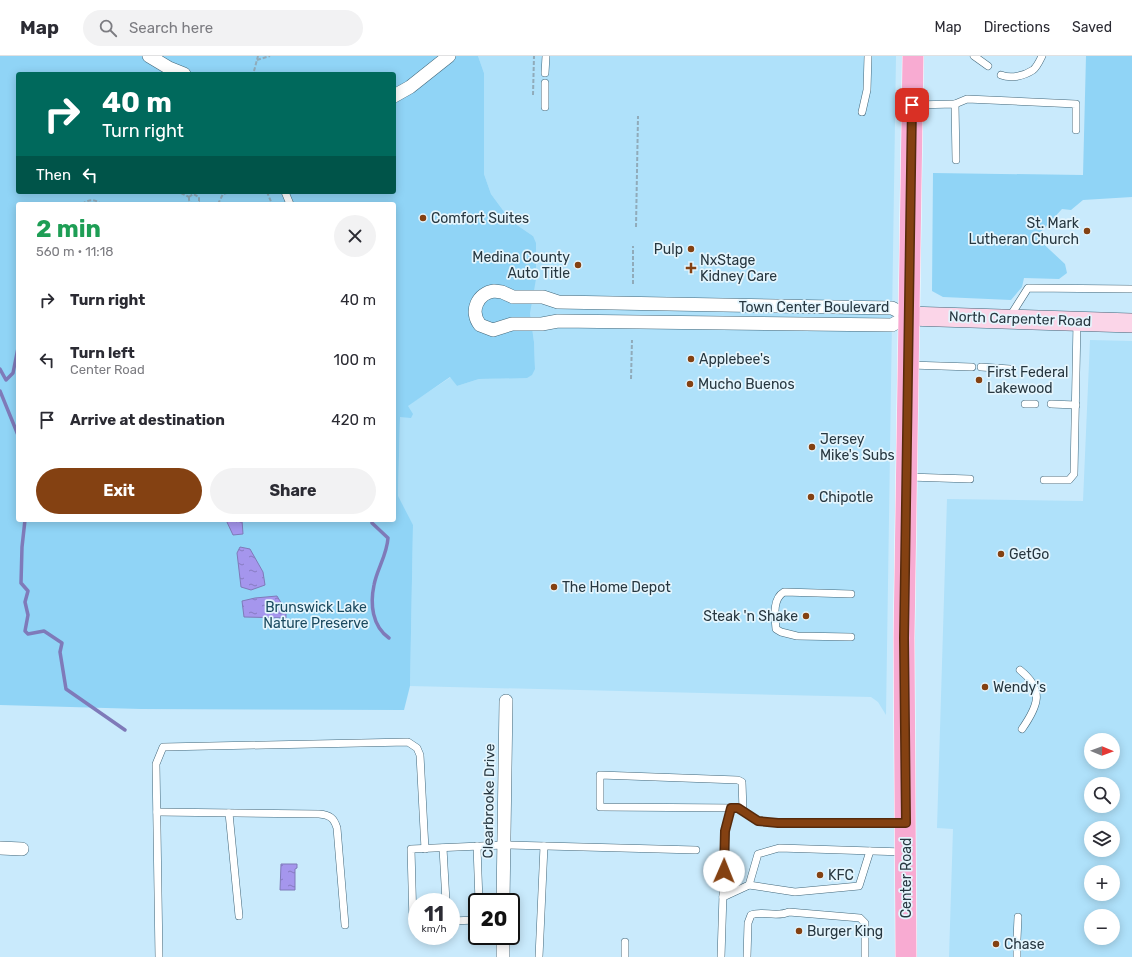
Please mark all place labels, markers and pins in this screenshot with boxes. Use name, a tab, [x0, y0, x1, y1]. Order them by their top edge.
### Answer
pin	[895, 88, 929, 122]
place label: Comfort Suites	[431, 210, 529, 227]
marker: Comfort Suites	[418, 213, 428, 223]
place label: St. Mark Lutheran Church	[969, 215, 1080, 248]
marker: St. Mark Lutheran Church	[1082, 226, 1092, 236]
place label: Pulp	[654, 241, 683, 258]
marker: Pulp	[686, 244, 696, 254]
place label: Medina County Auto Title	[472, 249, 570, 282]
place label: NxStage Kidney Care	[700, 252, 777, 285]
marker: Medina County Auto Title	[573, 260, 583, 270]
marker: NxStage Kidney Care	[685, 262, 697, 274]
place label: Applebee's	[699, 351, 770, 368]
marker: Applebee's	[686, 354, 696, 364]
place label: First Federal Lakewood	[987, 364, 1068, 397]
marker: First Federal Lakewood	[974, 375, 984, 385]
place label: Mucho Buenos	[698, 376, 795, 393]
marker: Mucho Buenos	[685, 379, 695, 389]
place label: Jersey Mike's Subs	[820, 431, 895, 464]
marker: Jersey Mike's Subs	[807, 442, 817, 452]
place label: Chipotle	[819, 489, 873, 506]
marker: Chipotle	[806, 492, 816, 502]
place label: GetGo	[1009, 546, 1049, 563]
marker: GetGo	[996, 549, 1006, 559]
place label: The Home Depot	[562, 579, 671, 596]
marker: The Home Depot	[549, 582, 559, 592]
place label: Steak 'n Shake	[703, 608, 798, 625]
marker: Steak 'n Shake	[801, 611, 811, 621]
place label: Wendy's	[993, 679, 1046, 696]
marker: Wendy's	[980, 682, 990, 692]
place label: KFC	[828, 867, 854, 884]
marker: KFC	[815, 870, 825, 880]
place label: Burger King	[807, 923, 883, 940]
marker: Burger King	[794, 926, 804, 936]
place label: Chase	[1004, 936, 1045, 953]
marker: Chase	[991, 939, 1001, 949]

